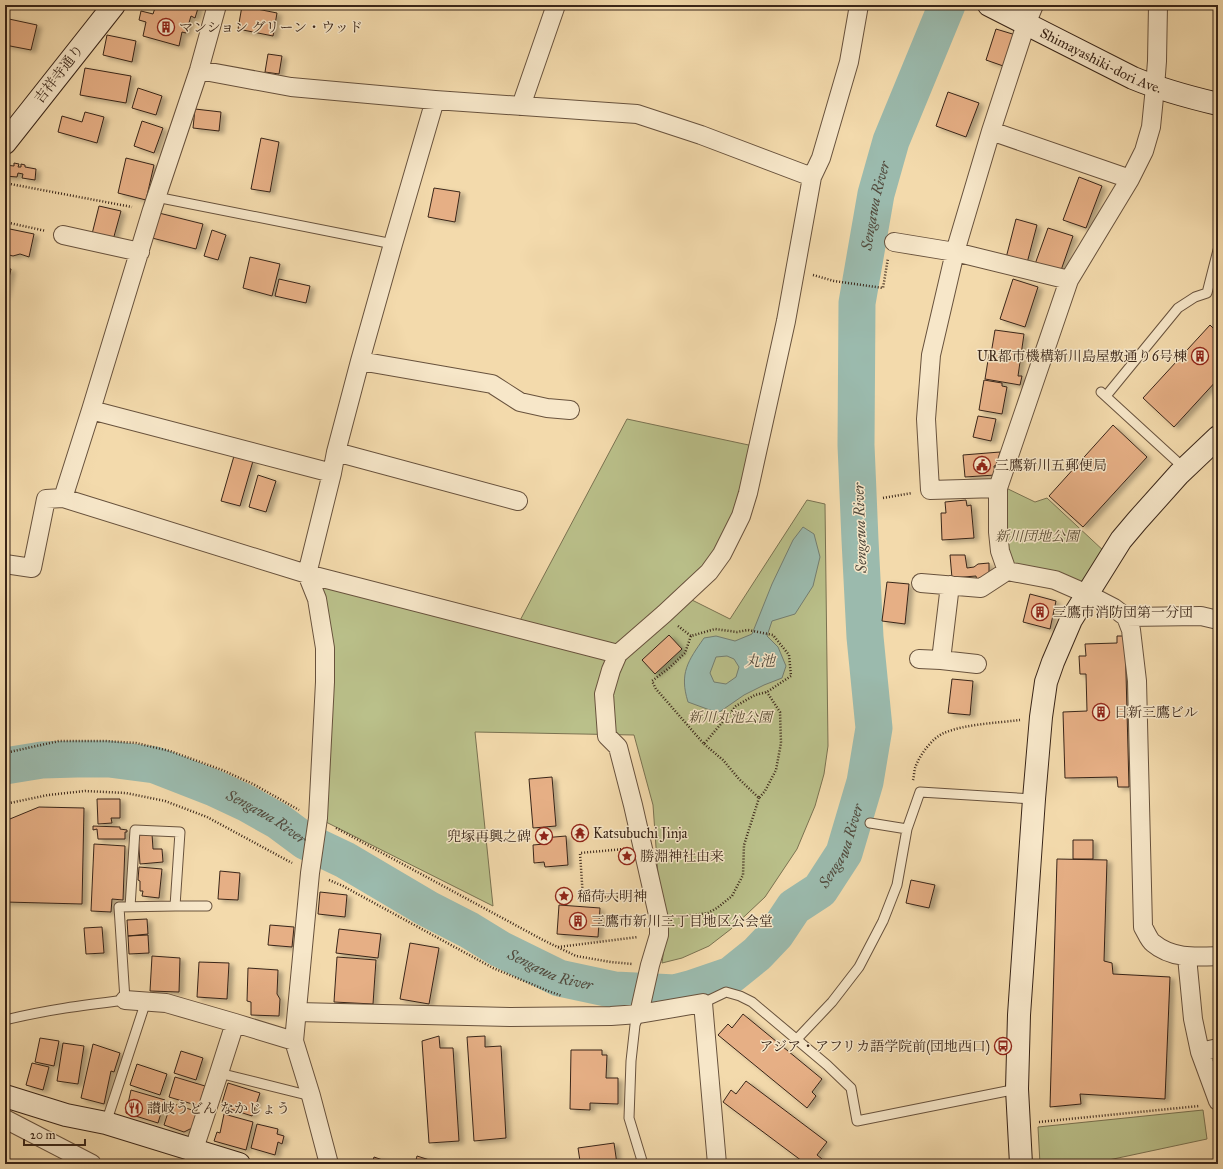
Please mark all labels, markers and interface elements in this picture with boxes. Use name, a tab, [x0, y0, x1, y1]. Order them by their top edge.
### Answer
building icon: マンション グリーン・ウッド	[156, 17, 176, 37]
place label: マンション グリーン・ウッド	[179, 19, 363, 36]
street label: Shimayashiki-dori Ave.	[1037, 24, 1164, 97]
street label: 吉祥寺通り	[31, 41, 87, 107]
water label: Sengawa River	[857, 158, 894, 253]
building icon: UR都市機構新川島屋敷通り6号棟	[1190, 346, 1210, 366]
place label: UR都市機構新川島屋敷通り6号棟	[977, 348, 1187, 365]
public building icon: 三鷹新川五郵便局	[972, 455, 992, 475]
place label: 三鷹新川五郵便局	[995, 457, 1107, 474]
water label: Sengawa River	[849, 482, 871, 575]
park label: 新川団地公園	[995, 528, 1081, 545]
building icon: 三鷹市消防団第一分団	[1030, 602, 1050, 622]
place label: 三鷹市消防団第一分団	[1053, 604, 1193, 621]
water label: 丸池	[745, 652, 777, 670]
building icon: 日新三鷹ビル	[1091, 702, 1111, 722]
place label: 日新三鷹ビル	[1114, 704, 1198, 721]
park label: 新川丸池公園	[688, 709, 774, 726]
water label: Sengawa River	[222, 786, 310, 848]
water label: Sengawa River	[814, 801, 867, 892]
temple icon: Katsubuchi Jinja	[570, 823, 590, 843]
place label: Katsubuchi Jinja	[593, 825, 688, 843]
place icon: 兜塚再興之碑	[534, 826, 554, 846]
place label: 兜塚再興之碑	[447, 828, 531, 845]
place icon: 勝淵神社由来	[617, 846, 637, 866]
place label: 勝淵神社由来	[640, 848, 724, 865]
place icon: 稲荷大明神	[554, 886, 574, 906]
place label: 稲荷大明神	[577, 888, 647, 905]
building icon: 三鷹市新川三丁目地区公会堂	[568, 911, 588, 931]
place label: 三鷹市新川三丁目地区公会堂	[591, 913, 773, 930]
water label: Sengawa River	[504, 945, 595, 994]
bus stop icon: アジア・アフリカ語学院前(団地西口)	[993, 1036, 1013, 1056]
place label: アジア・アフリカ語学院前(団地西口)	[759, 1038, 990, 1056]
restaurant icon: 讃岐うどん なかじょう	[124, 1098, 144, 1118]
place label: 讃岐うどん なかじょう	[147, 1100, 290, 1117]
scale bar	[24, 1121, 85, 1147]
text: 20 m	[30, 1128, 56, 1142]

